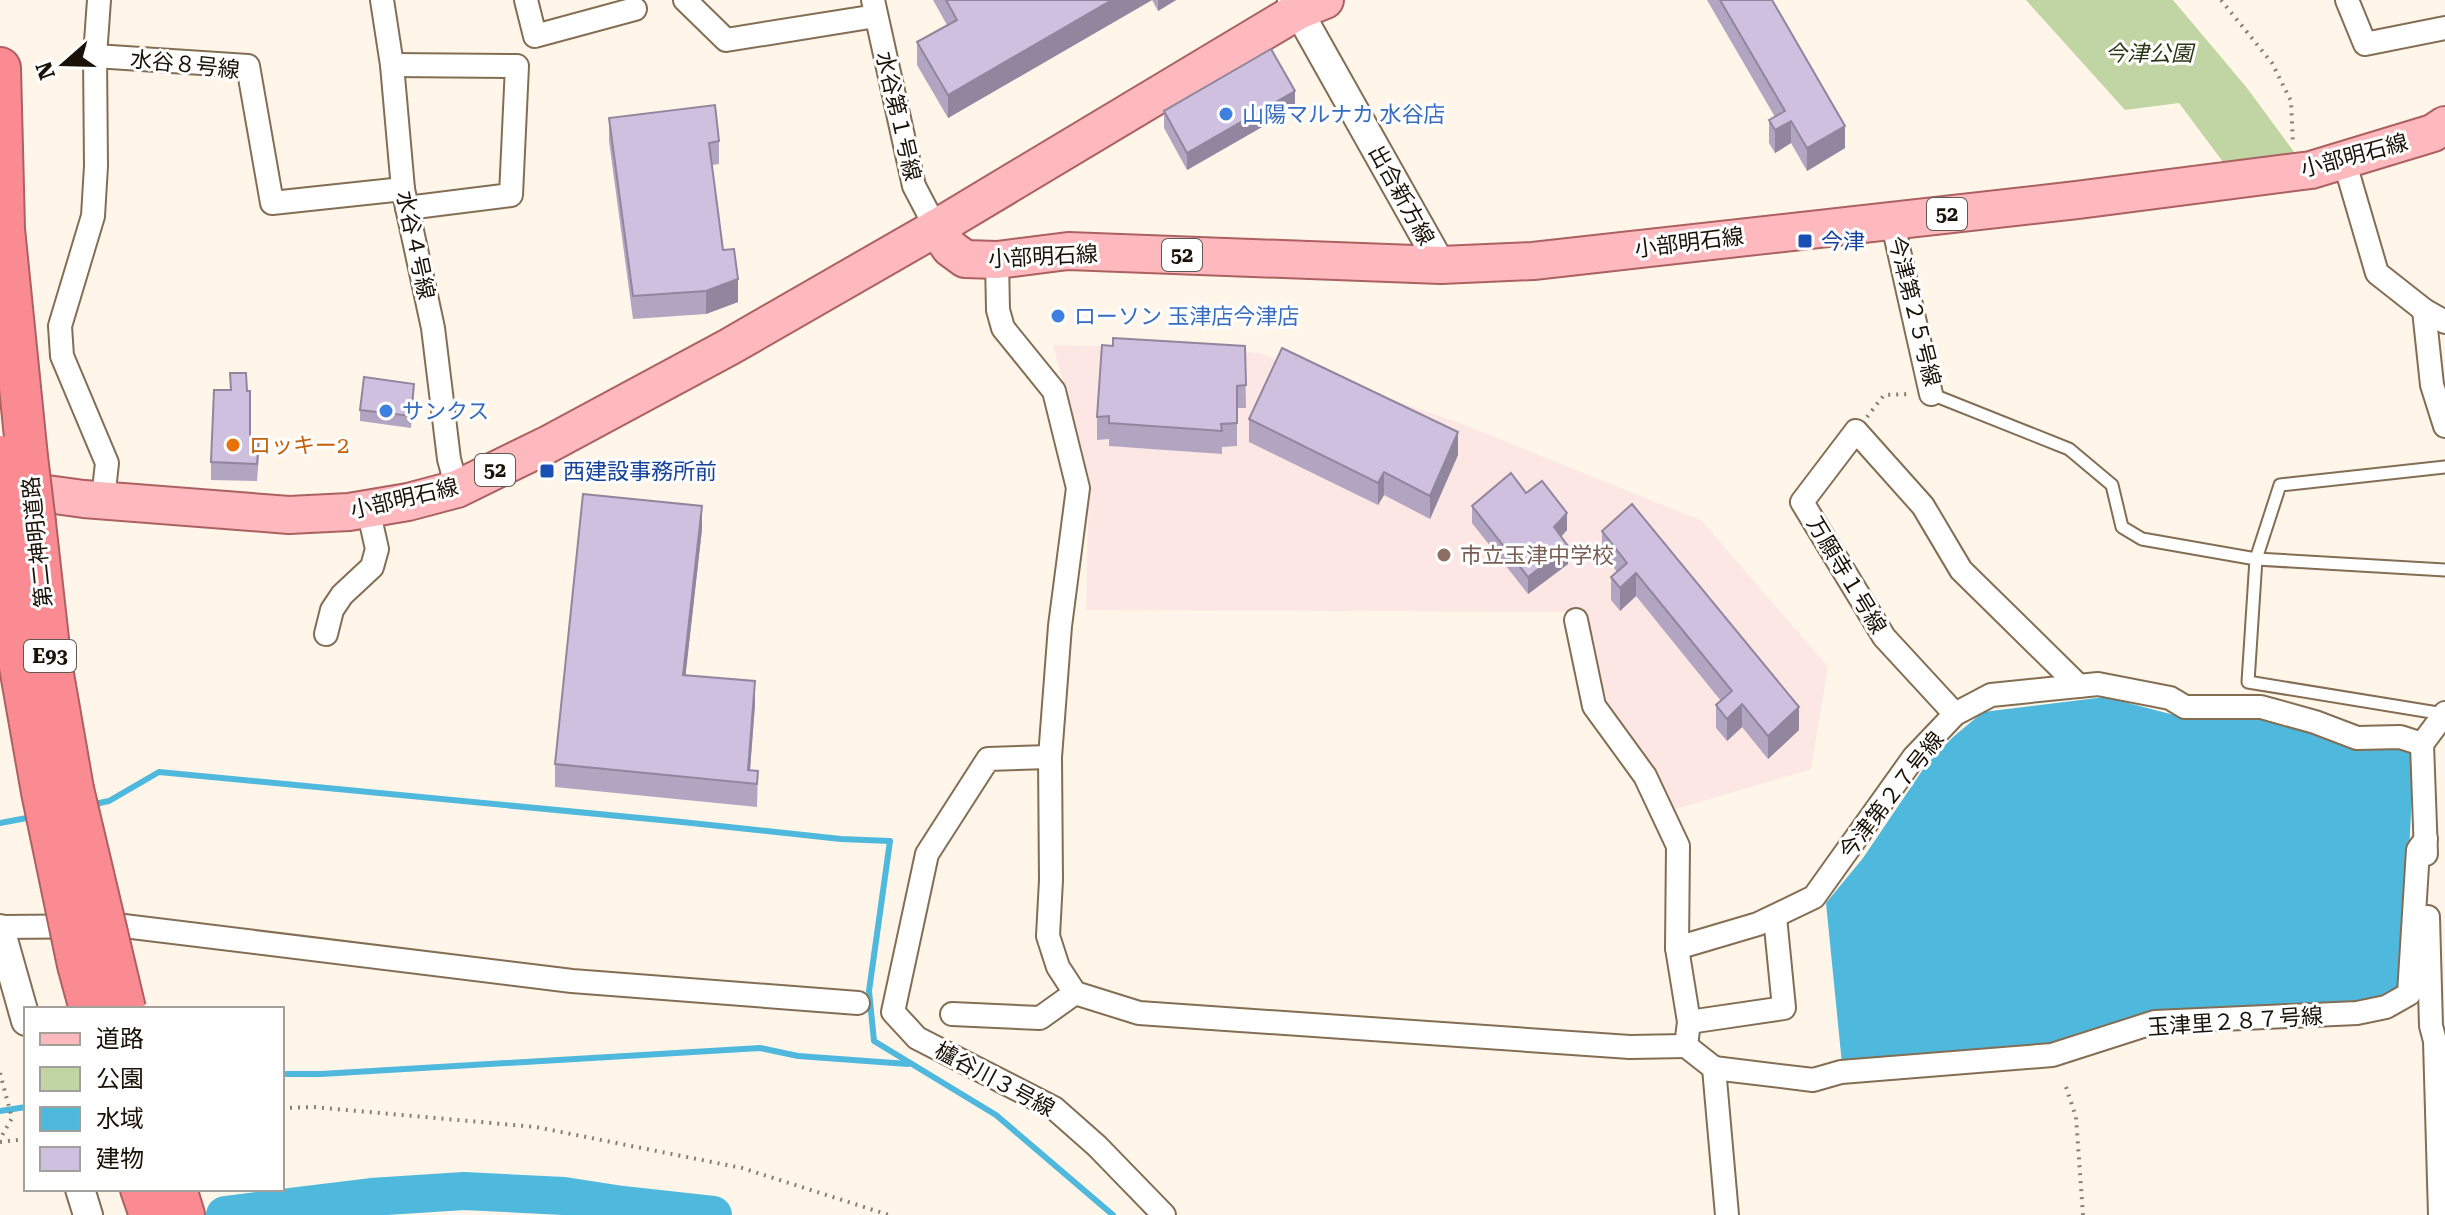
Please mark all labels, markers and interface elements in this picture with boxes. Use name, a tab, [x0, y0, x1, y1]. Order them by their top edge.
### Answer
north arrow	[24, 24, 104, 104]
park label: 今津公園	[2105, 41, 2196, 66]
street label: 水谷８号線	[129, 46, 241, 83]
street label: 水谷第１号線	[871, 49, 926, 183]
text: N	[31, 58, 60, 83]
place label: 山陽マルナカ 水谷店	[1242, 102, 1446, 127]
marker: 山陽マルナカ 水谷店	[1217, 105, 1235, 123]
street label: 小部明石線	[2298, 129, 2410, 182]
street label: 出合新方線	[1364, 141, 1439, 249]
street label: 水谷４号線	[392, 189, 439, 302]
road number: 52	[1927, 198, 1967, 230]
street label: 小部明石線	[1633, 223, 1745, 262]
place label: 今津	[1821, 229, 1865, 254]
marker: 今津	[1796, 232, 1814, 250]
street label: 今津第２５号線	[1884, 233, 1945, 389]
road number: 52	[1162, 239, 1202, 271]
street label: 小部明石線	[987, 241, 1099, 272]
place label: ローソン 玉津店今津店	[1074, 304, 1300, 329]
marker: ローソン 玉津店今津店	[1049, 307, 1067, 325]
place label: サンクス	[402, 399, 489, 424]
marker: サンクス	[377, 402, 395, 420]
place label: ロッキー2	[249, 433, 349, 458]
marker: ロッキー2	[224, 436, 242, 454]
road number: 52	[475, 454, 515, 486]
place label: 西建設事務所前	[563, 459, 717, 484]
marker: 西建設事務所前	[538, 462, 556, 480]
street label: 小部明石線	[348, 474, 461, 523]
street label: 第二神明道路	[18, 475, 57, 609]
street label: 万願寺１号線	[1802, 512, 1891, 638]
place label: 市立玉津中学校	[1460, 543, 1614, 568]
marker: 市立玉津中学校	[1435, 546, 1453, 564]
road number: E93	[24, 640, 76, 672]
street label: 今津第２７号線	[1834, 727, 1949, 864]
street label: 玉津里２８７号線	[2146, 1003, 2324, 1040]
legend	[24, 1007, 284, 1191]
text: 道路	[96, 1025, 144, 1053]
street label: 櫨谷川３号線	[931, 1037, 1059, 1121]
text: 公園	[96, 1065, 144, 1093]
text: 水域	[96, 1105, 144, 1133]
text: 建物	[96, 1145, 144, 1173]

